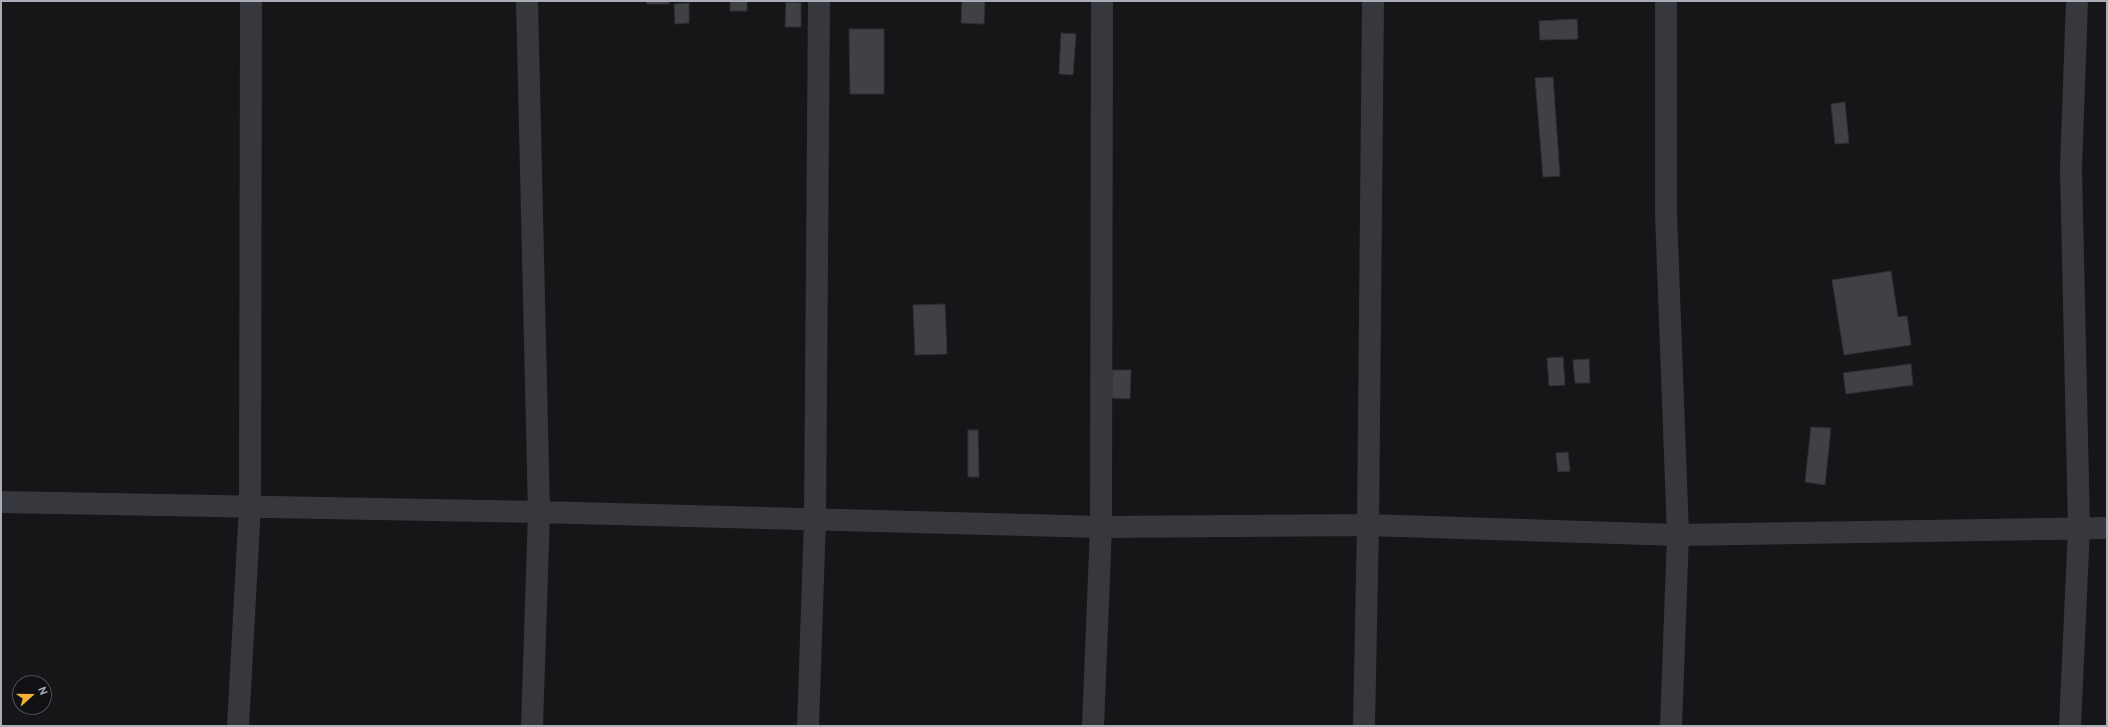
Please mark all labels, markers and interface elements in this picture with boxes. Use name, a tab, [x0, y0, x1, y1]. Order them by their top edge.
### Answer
north arrow	[12, 675, 52, 715]
text: N	[34, 685, 50, 697]

